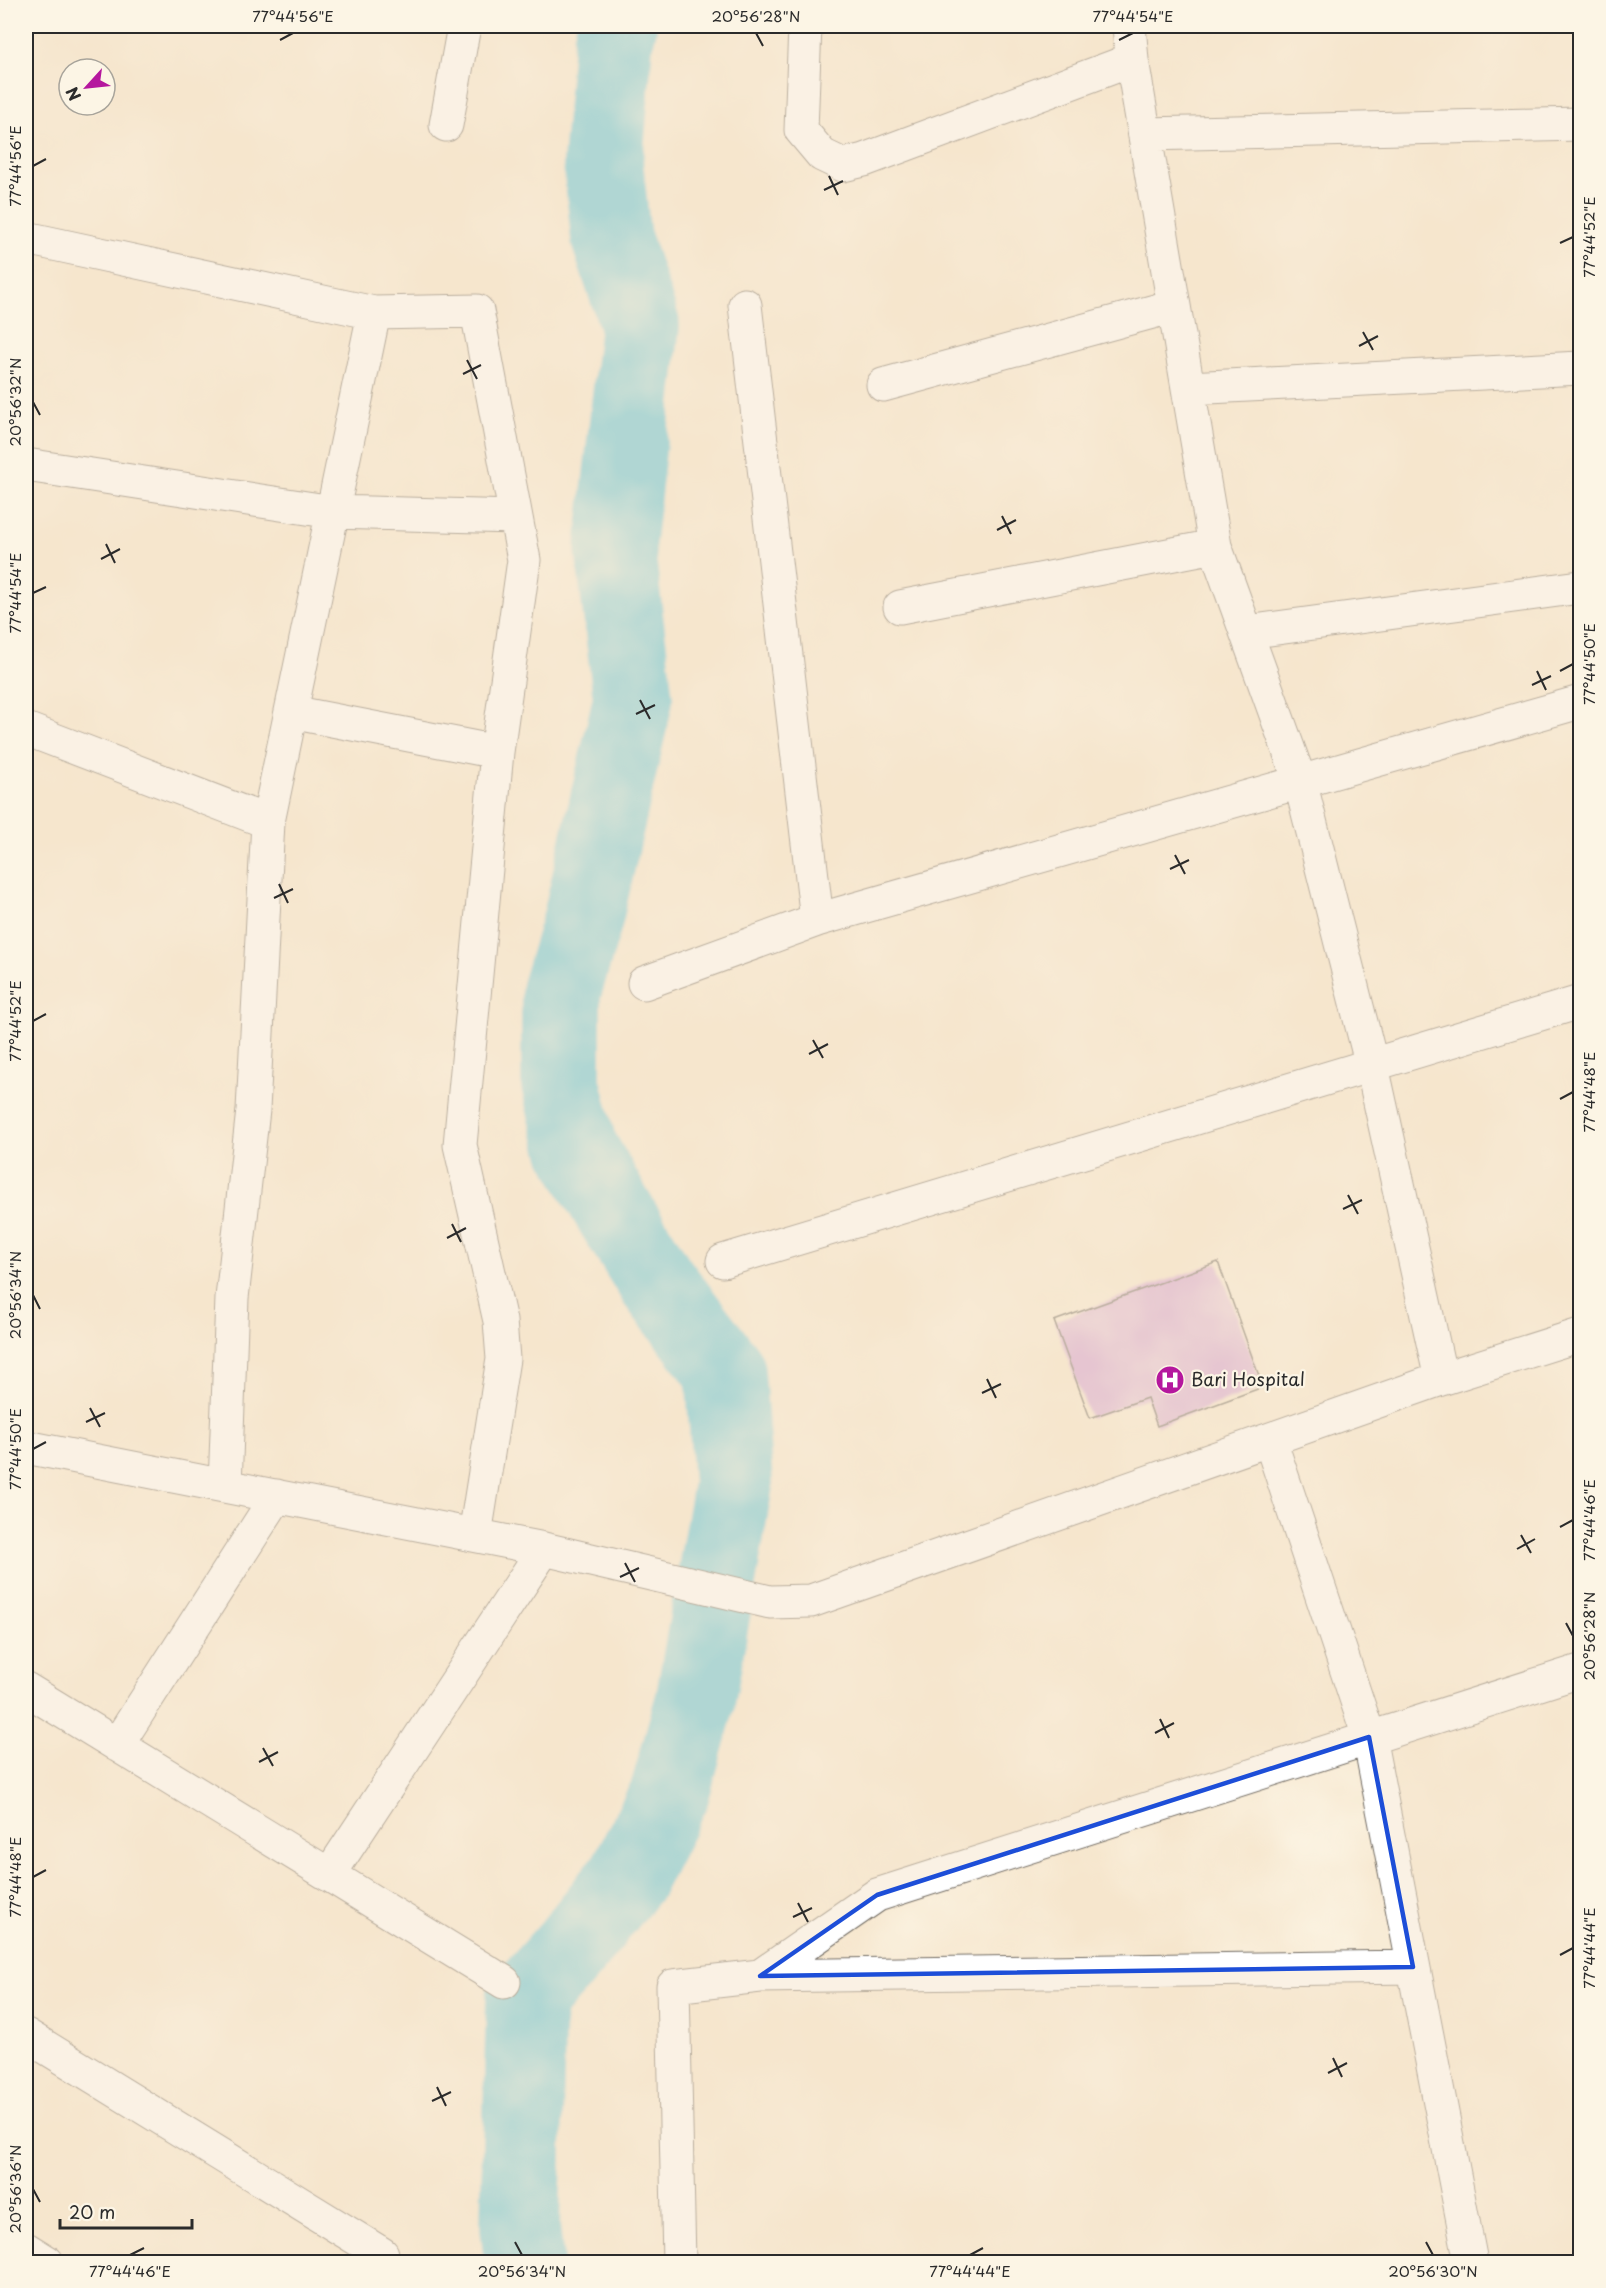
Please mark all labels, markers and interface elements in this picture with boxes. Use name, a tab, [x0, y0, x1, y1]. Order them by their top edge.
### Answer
text: 77°44'56"E	[252, 4, 334, 27]
text: 20°56'28"N	[711, 4, 801, 27]
text: 77°44'54"E	[1092, 4, 1174, 27]
north arrow	[57, 57, 117, 117]
text: N	[59, 83, 86, 105]
text: 77°44'56"E	[3, 125, 26, 207]
text: 77°44'52"E	[1577, 196, 1600, 278]
text: 20°56'32"N	[3, 358, 26, 446]
text: 77°44'54"E	[3, 552, 26, 634]
text: 77°44'50"E	[1577, 623, 1600, 705]
text: 77°44'52"E	[3, 980, 26, 1062]
text: 77°44'48"E	[1577, 1052, 1600, 1132]
text: 20°56'34"N	[3, 1251, 26, 1339]
hospital icon: Bari Hospital	[1154, 1364, 1186, 1396]
place label: Bari Hospital	[1191, 1365, 1305, 1392]
text: 77°44'50"E	[3, 1408, 26, 1490]
text: 77°44'46"E	[1577, 1479, 1600, 1561]
text: 20°56'28"N	[1577, 1591, 1600, 1681]
text: 77°44'48"E	[3, 1837, 26, 1917]
text: 77°44'44"E	[1577, 1907, 1600, 1989]
text: 20°56'36"N	[3, 2144, 26, 2234]
scale bar	[60, 2192, 192, 2230]
text: 20 m	[69, 2198, 115, 2225]
text: 77°44'46"E	[89, 2259, 171, 2282]
text: 20°56'34"N	[478, 2259, 566, 2282]
text: 77°44'44"E	[929, 2259, 1011, 2282]
text: 20°56'30"N	[1388, 2259, 1478, 2282]

